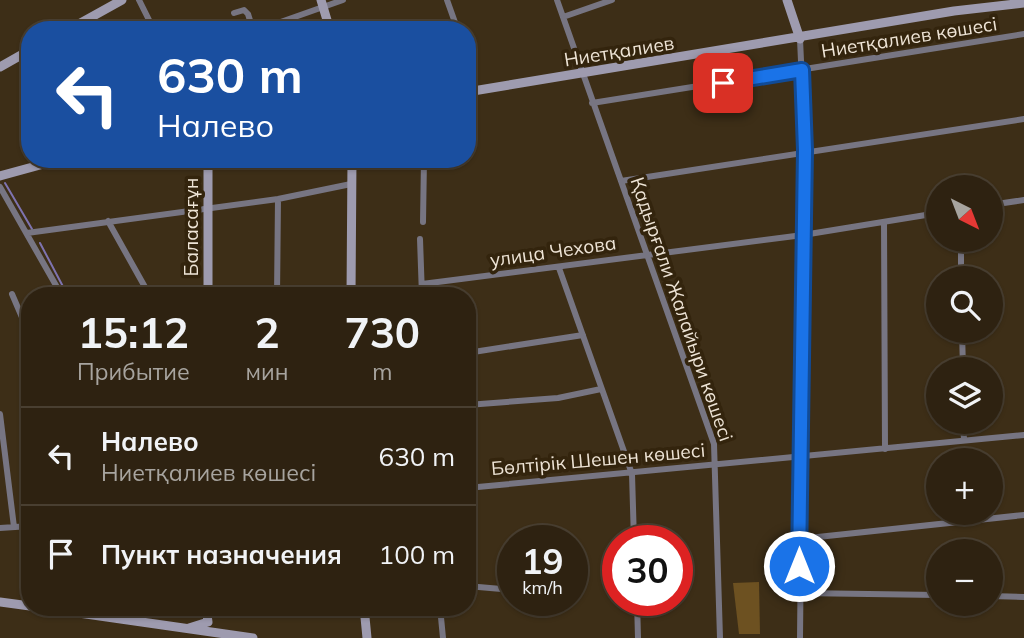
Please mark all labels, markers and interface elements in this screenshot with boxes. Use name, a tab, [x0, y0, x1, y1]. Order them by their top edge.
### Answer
street label: Ниетқалиев көшесі	[819, 11, 999, 63]
street label: Ниетқалиев	[562, 30, 676, 72]
text: 630 m	[157, 44, 303, 105]
icon: left	[42, 49, 133, 140]
pin	[693, 53, 753, 113]
icon: arrive	[704, 64, 742, 102]
text: Налево	[157, 105, 274, 145]
street label: Қадырғали Жалайыри көшесі	[625, 174, 739, 444]
north arrow	[926, 175, 1003, 252]
map controls	[926, 175, 1003, 616]
street label: Баласағұн	[179, 178, 203, 276]
street label: улица Чехова	[488, 230, 618, 272]
button: search	[926, 266, 1003, 343]
text: 15:12	[78, 306, 189, 359]
text: 2	[254, 306, 280, 359]
text: 730	[344, 306, 420, 359]
text: Прибытие	[77, 357, 190, 386]
text: мин	[246, 357, 289, 386]
text: m	[372, 357, 392, 386]
button: layers	[926, 357, 1003, 434]
text: Налево	[101, 425, 199, 458]
icon: left	[42, 437, 80, 475]
street label: Бөлтірік Шешен көшесі	[490, 438, 706, 480]
text: 630 m	[379, 440, 455, 473]
button: +	[926, 448, 1003, 525]
text: Ниетқалиев көшесі	[101, 458, 316, 487]
speed limit sign: 30	[602, 525, 693, 616]
position arrow	[762, 529, 836, 603]
icon: arrive	[42, 535, 80, 573]
text: Пункт назначения	[101, 538, 342, 571]
text: 100 m	[379, 538, 455, 571]
text: 19	[521, 539, 564, 583]
button: −	[926, 539, 1003, 616]
text: km/h	[522, 576, 563, 599]

